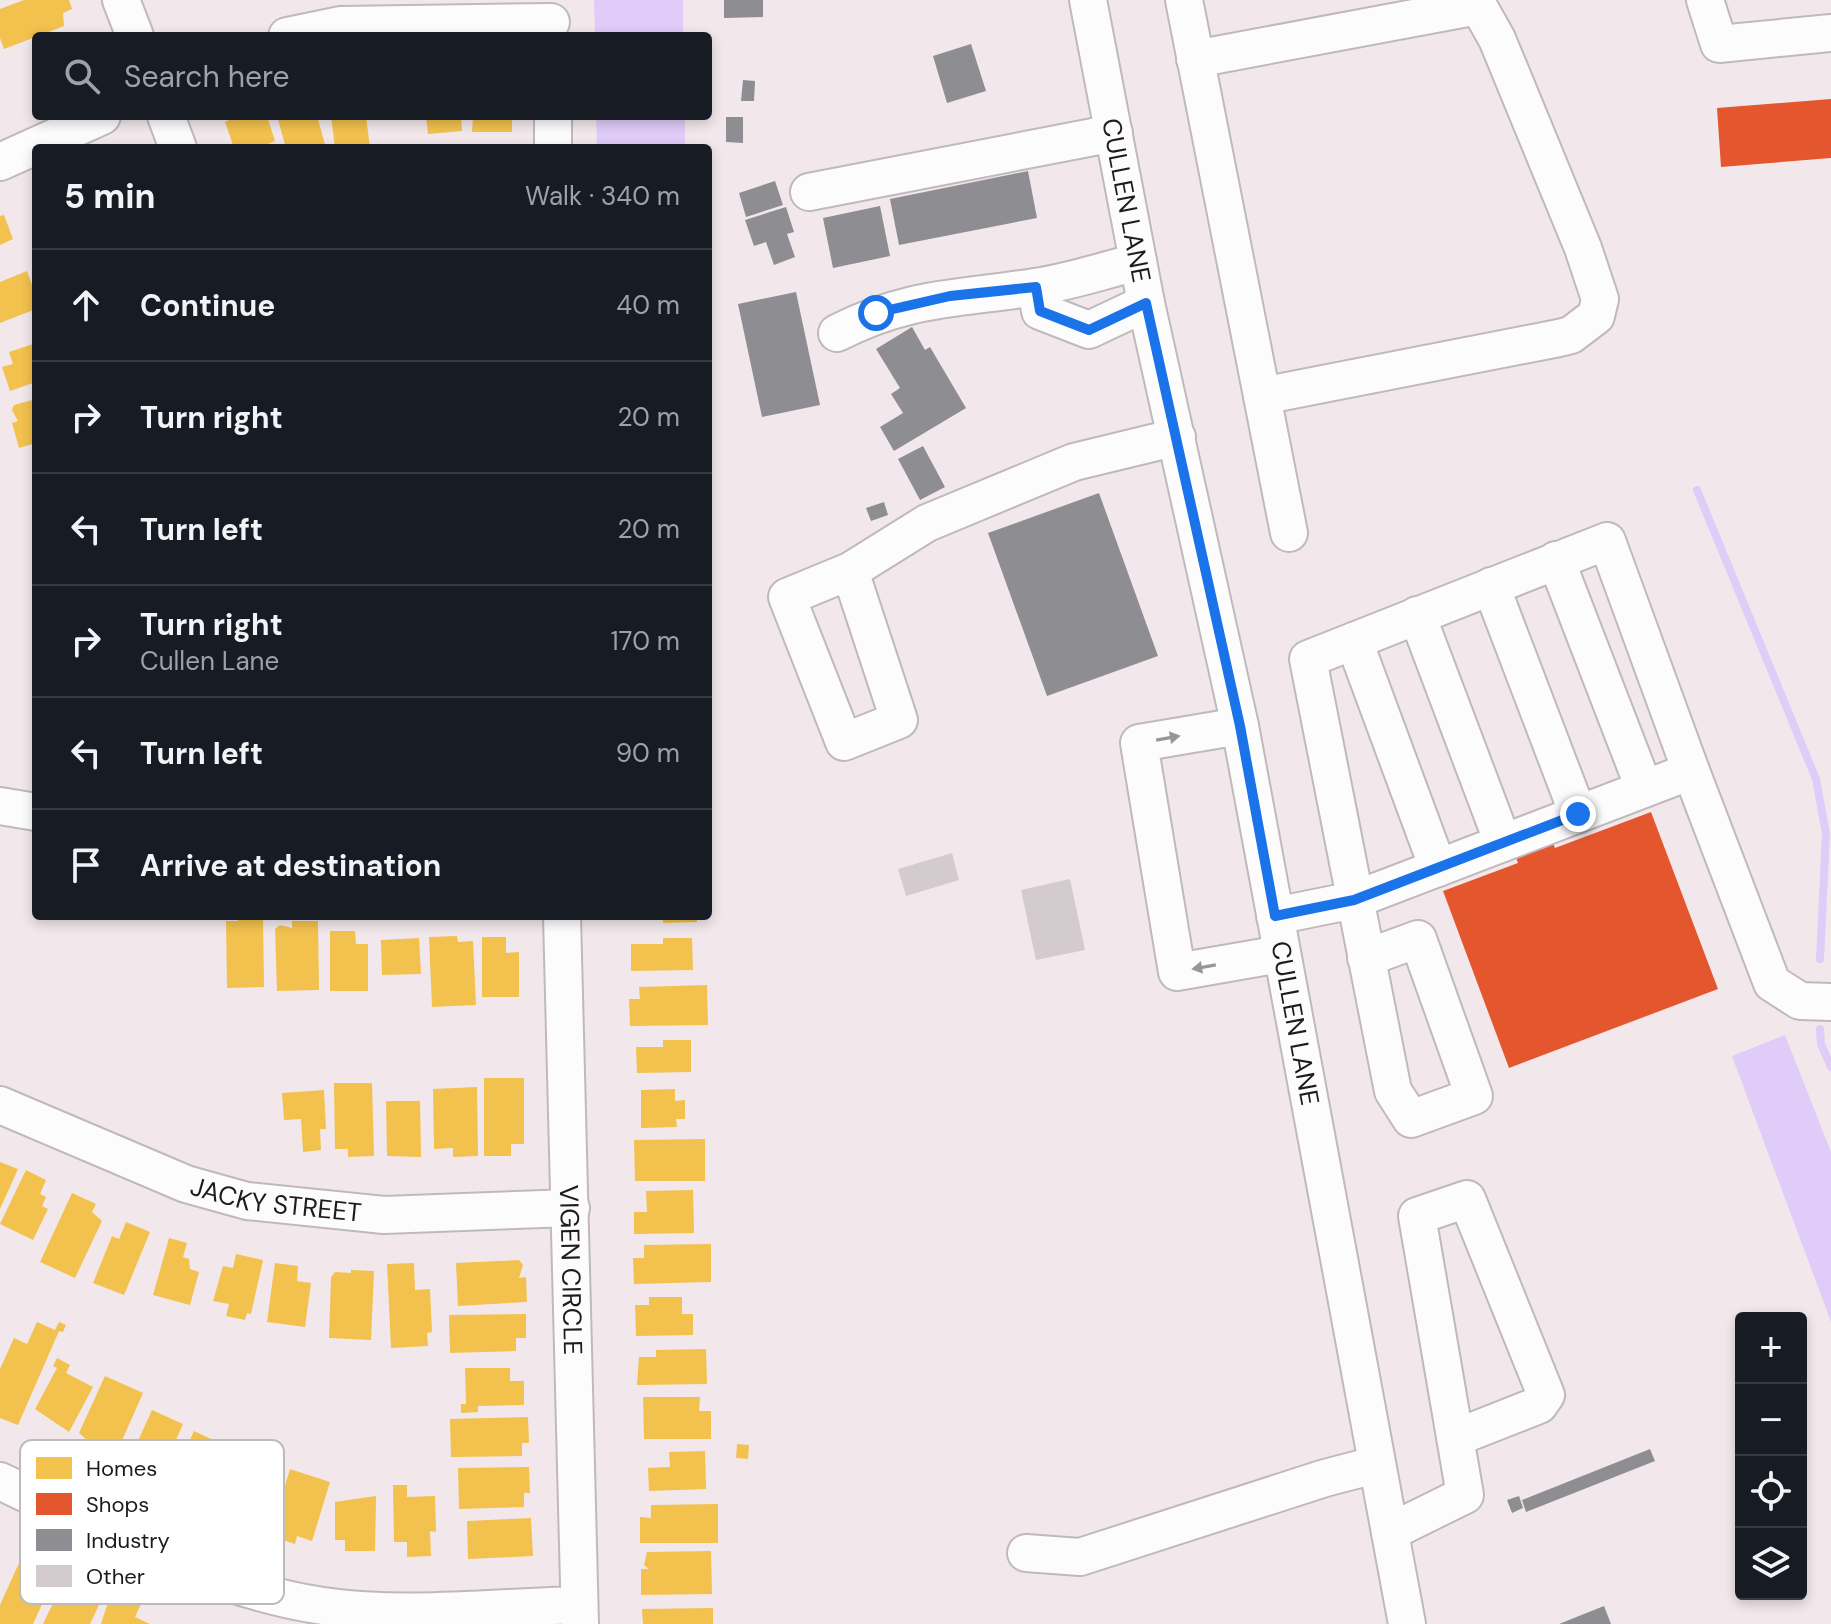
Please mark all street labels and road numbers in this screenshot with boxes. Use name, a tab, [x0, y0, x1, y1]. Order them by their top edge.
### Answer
street label: CULLEN LANE	[1094, 115, 1159, 285]
street label: CULLEN LANE	[1263, 938, 1327, 1108]
street label: JACKY STREET	[187, 1169, 363, 1230]
street label: VIGEN CIRCLE	[552, 1184, 590, 1355]

